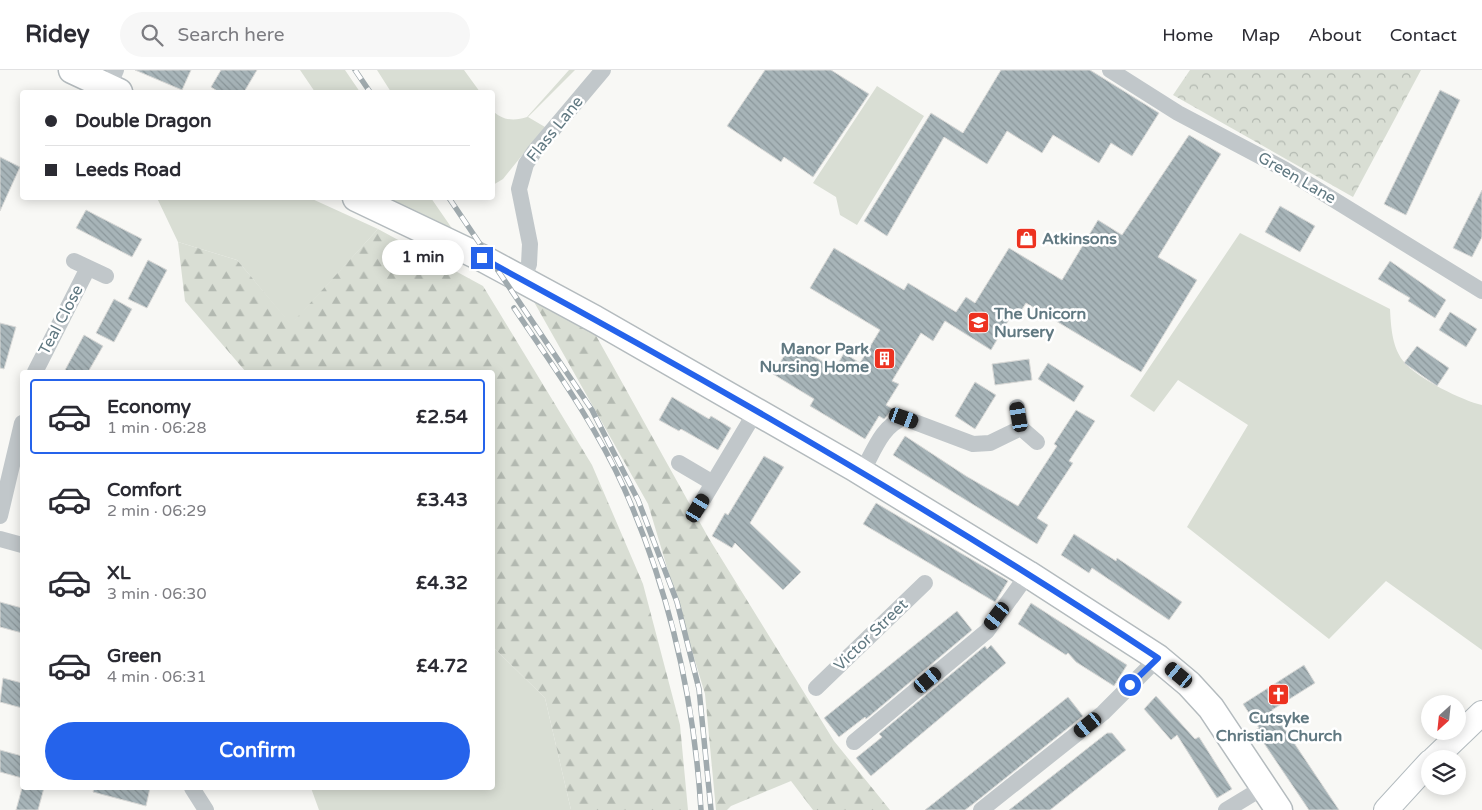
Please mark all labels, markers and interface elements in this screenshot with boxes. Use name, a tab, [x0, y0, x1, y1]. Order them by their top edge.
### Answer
search box	[120, 12, 470, 57]
text: Ridey	[25, 20, 90, 49]
icon: search	[138, 21, 166, 49]
text: Search here	[178, 24, 284, 46]
text: Home	[1162, 24, 1213, 46]
text: Map	[1241, 24, 1280, 46]
text: About	[1308, 24, 1362, 46]
text: Contact	[1390, 24, 1457, 46]
street label: Flass Lane	[522, 92, 588, 166]
text: Double Dragon	[75, 110, 212, 132]
street label: Green Lane	[1254, 148, 1340, 208]
text: Leeds Road	[75, 159, 181, 181]
shop icon: Atkinsons	[1014, 227, 1038, 251]
place label: Atkinsons	[1042, 229, 1117, 249]
callout: 1 min	[382, 240, 464, 276]
text: 1 min	[402, 247, 444, 267]
route end	[471, 247, 493, 269]
street label: Teal Close	[34, 282, 88, 358]
place label: The Unicorn Nursery	[993, 304, 1086, 342]
school or university icon: The Unicorn Nursery	[966, 311, 990, 335]
place label: Manor Park Nursing Home	[759, 339, 869, 377]
building icon: Manor Park Nursing Home	[873, 346, 897, 370]
icon: car	[47, 394, 92, 439]
text: Economy	[107, 396, 191, 418]
car	[1009, 401, 1028, 433]
text: £2.54	[416, 406, 468, 428]
car	[887, 406, 920, 430]
text: 1 min · 06:28	[107, 418, 206, 438]
icon: car	[47, 477, 92, 522]
text: Comfort	[107, 479, 181, 501]
text: £3.43	[416, 489, 468, 511]
car	[683, 491, 712, 525]
text: 2 min · 06:29	[107, 501, 206, 521]
icon: car	[47, 560, 92, 605]
text: XL	[107, 562, 131, 584]
text: £4.32	[416, 572, 468, 594]
text: 3 min · 06:30	[107, 584, 206, 604]
street label: Victor Street	[830, 595, 912, 675]
car	[981, 600, 1012, 632]
icon: car	[47, 643, 92, 688]
text: Green	[107, 645, 161, 667]
text: £4.72	[416, 655, 468, 677]
car	[1162, 660, 1195, 690]
car	[911, 665, 944, 695]
text: 4 min · 06:31	[107, 667, 206, 687]
route start	[1119, 674, 1141, 696]
church icon: Cutsyke Christian Church	[1267, 682, 1291, 706]
north arrow	[1421, 695, 1466, 740]
map controls	[1421, 695, 1466, 795]
place label: Cutsyke Christian Church	[1216, 708, 1342, 746]
car	[1071, 710, 1104, 740]
button: Confirm	[45, 722, 470, 780]
button: layers	[1421, 750, 1466, 795]

